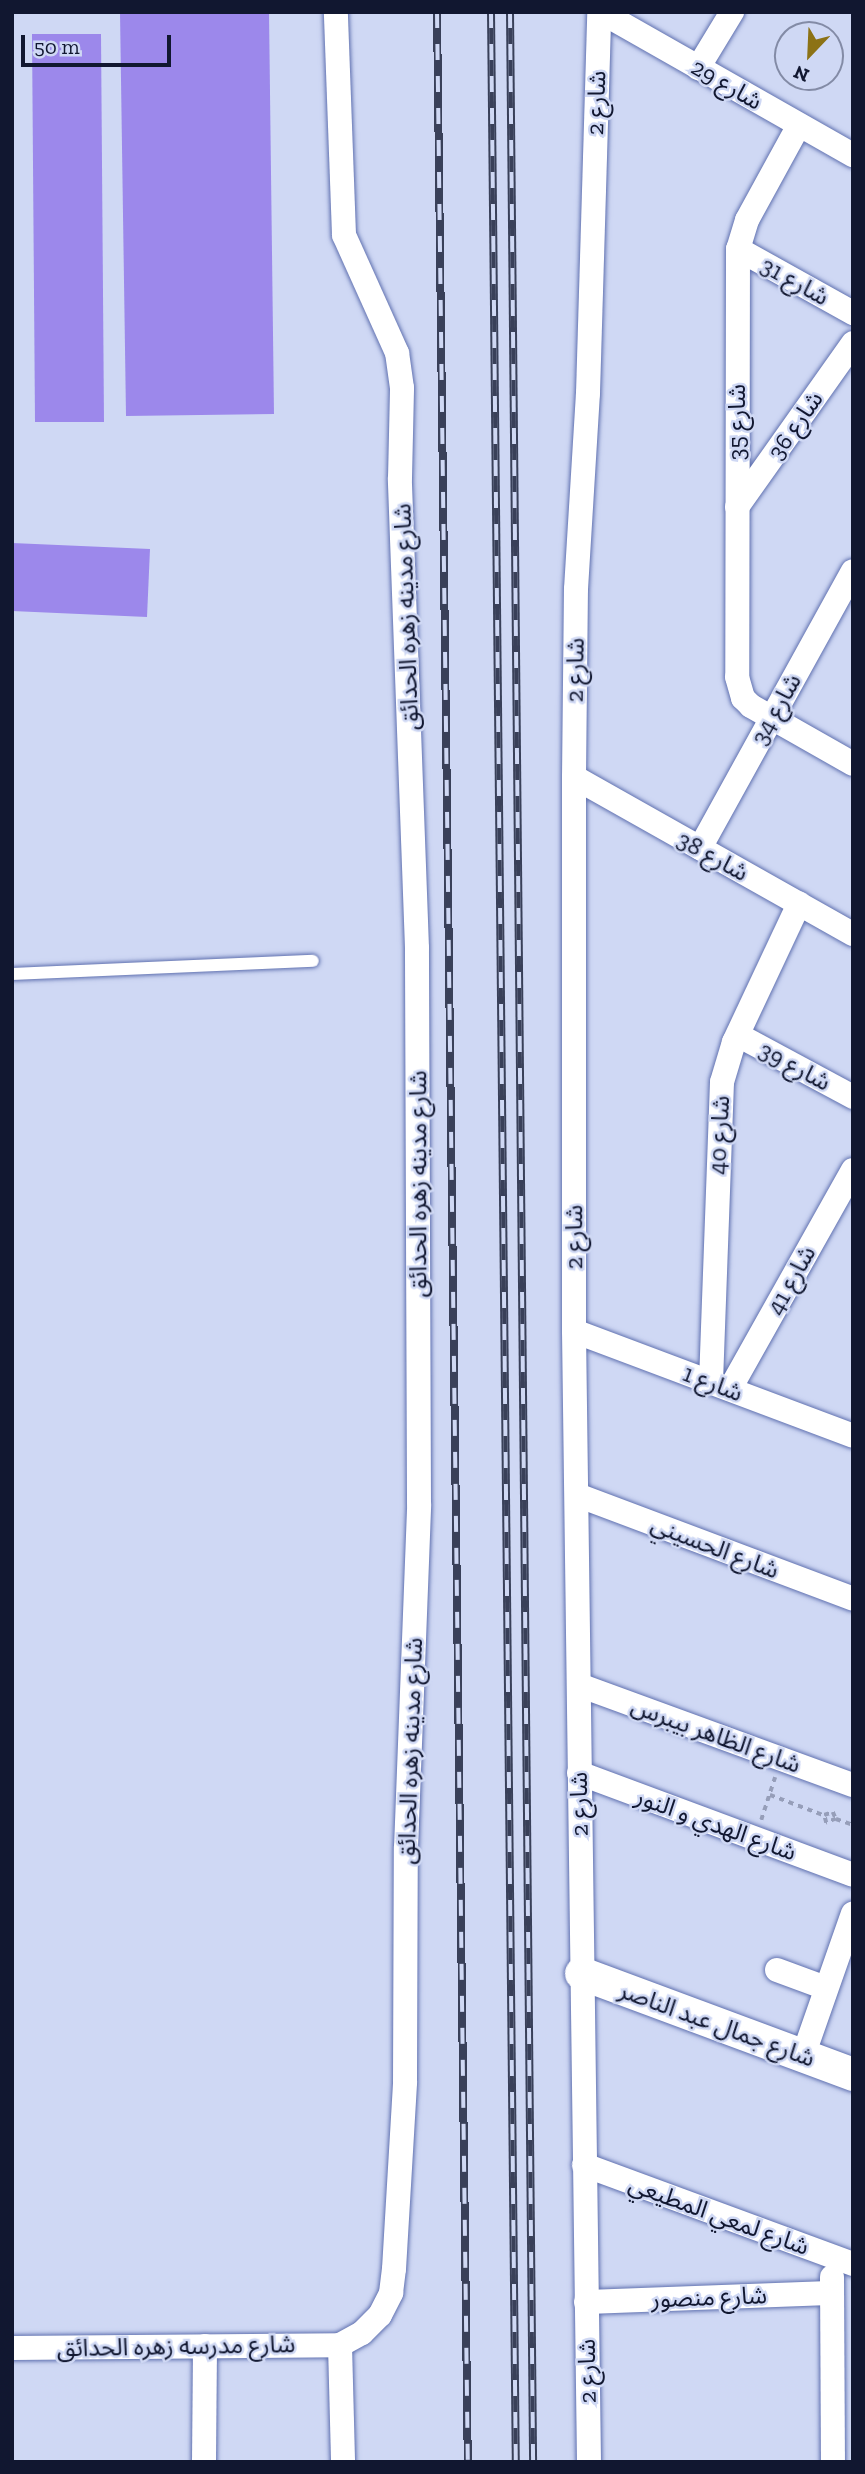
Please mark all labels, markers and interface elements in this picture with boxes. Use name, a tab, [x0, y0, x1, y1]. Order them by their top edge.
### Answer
scale bar	[24, 21, 175, 65]
north arrow	[774, 21, 844, 91]
text: 50 m	[34, 34, 80, 59]
street label: شارع 29	[686, 52, 768, 116]
text: N	[790, 61, 813, 87]
street label: شارع 2	[580, 70, 612, 136]
street label: شارع 31	[756, 251, 834, 311]
street label: شارع 35	[723, 384, 751, 460]
street label: شارع 36	[761, 385, 829, 465]
street label: شارع مدينه زهره الحدائق	[388, 503, 424, 731]
street label: شارع 2	[560, 637, 590, 703]
street label: شارع 34	[745, 668, 807, 750]
street label: شارع 38	[672, 825, 754, 887]
street label: شارع 39	[754, 1035, 836, 1097]
street label: شارع مدينه زهره الحدائق	[404, 1070, 432, 1298]
street label: شارع 40	[703, 1095, 735, 1175]
street label: شارع 2	[560, 1205, 588, 1269]
street label: شارع 41	[760, 1240, 822, 1320]
street label: شارع 1	[679, 1359, 747, 1407]
street label: شارع الحسيني	[647, 1509, 783, 1585]
street label: شارع مدينه زهره الحدائق	[392, 1637, 428, 1865]
street label: شارع الظاهر بيبرس	[627, 1691, 805, 1779]
street label: شارع 2	[564, 1771, 594, 1837]
street label: شارع الهدي و النور	[632, 1782, 800, 1866]
street label: شارع جمال عبد الناصر	[615, 1975, 819, 2073]
street label: شارع لمعي المطيعي	[625, 2169, 813, 2261]
street label: شارع منصور	[651, 2281, 767, 2313]
street label: شارع مدرسه زهره الحدائق	[57, 2330, 295, 2362]
street label: شارع 2	[572, 2338, 602, 2404]

